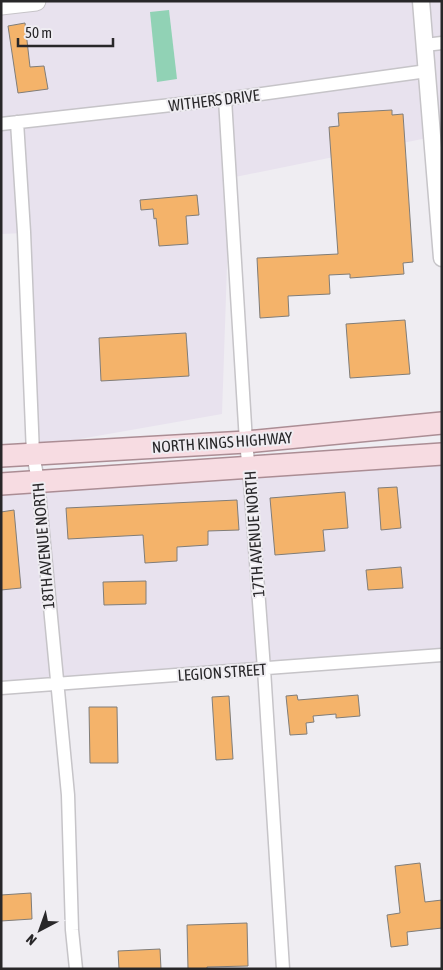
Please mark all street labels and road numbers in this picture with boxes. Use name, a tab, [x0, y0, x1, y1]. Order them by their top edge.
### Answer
street label: WITHERS DRIVE	[168, 85, 261, 115]
street label: NORTH KINGS HIGHWAY	[151, 428, 294, 456]
street label: 17TH AVENUE NORTH	[241, 470, 267, 598]
street label: 18TH AVENUE NORTH	[29, 482, 57, 610]
street label: LEGION STREET	[177, 660, 267, 684]

